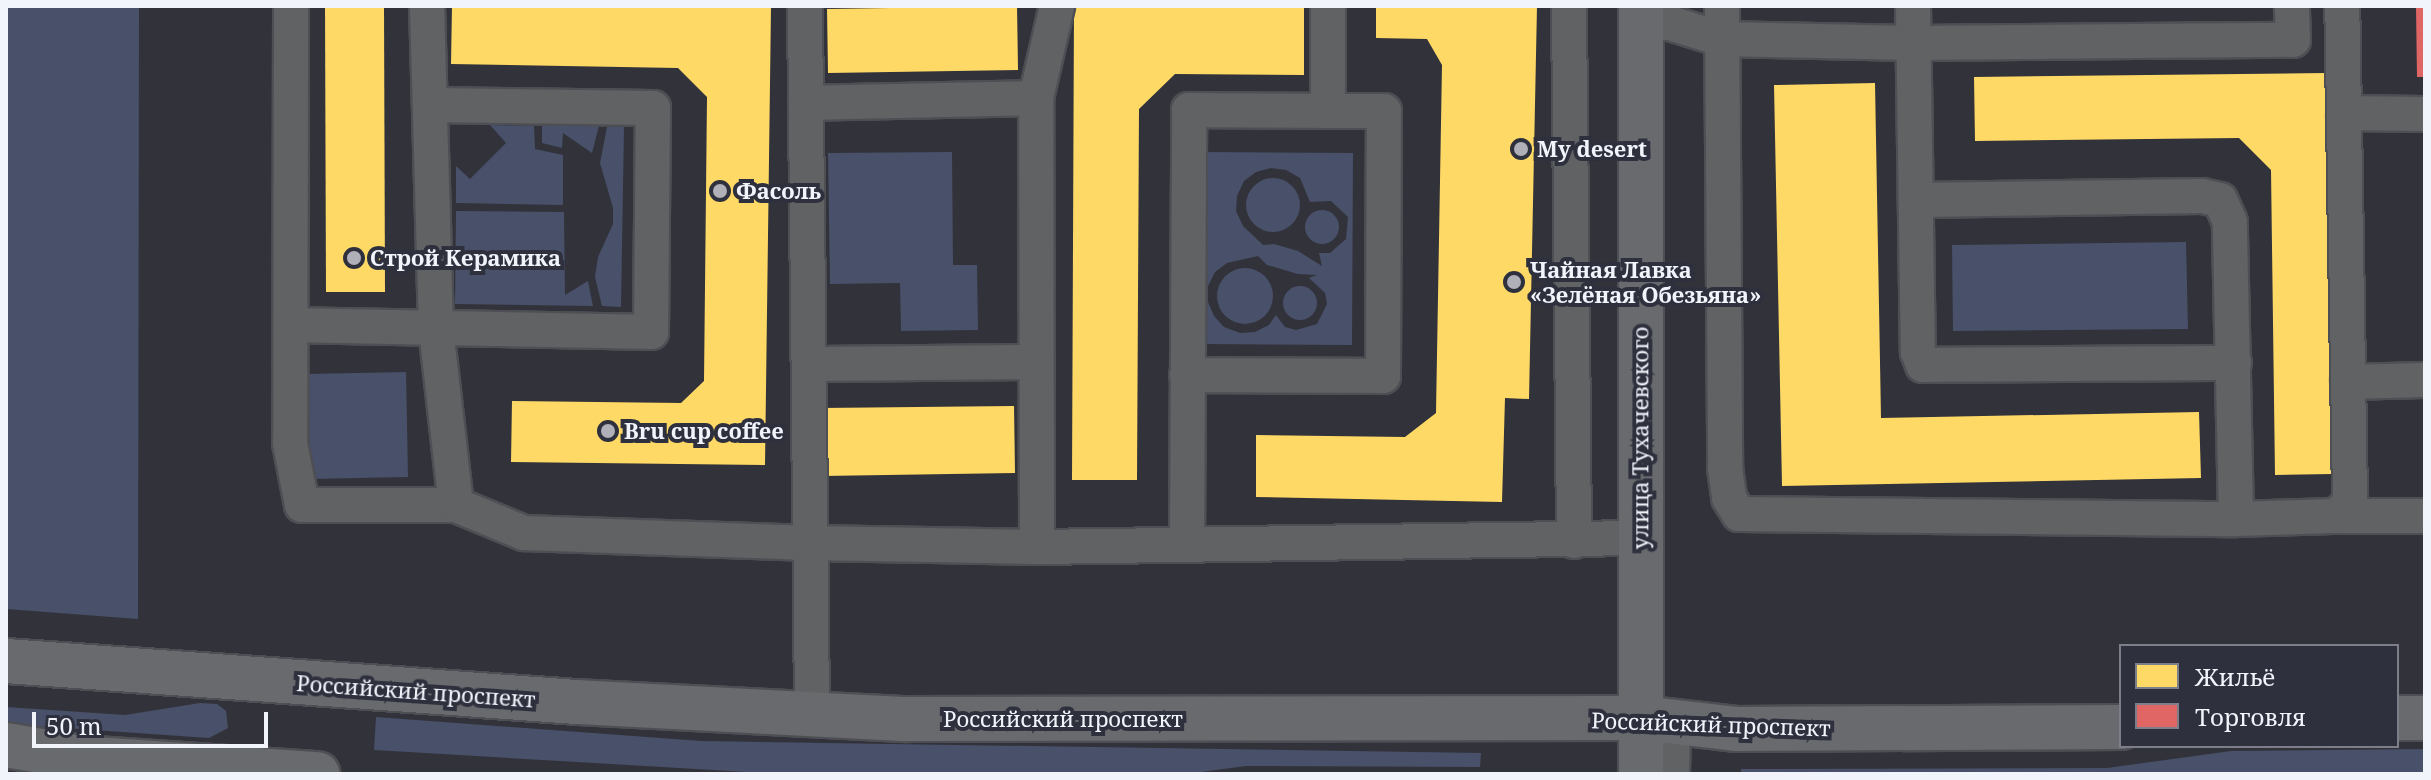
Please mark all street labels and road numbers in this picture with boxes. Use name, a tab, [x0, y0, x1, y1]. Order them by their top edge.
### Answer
street label: улица Тухачевского	[1627, 327, 1653, 549]
street label: Российский проспект	[295, 669, 537, 713]
street label: Российский проспект	[943, 706, 1183, 732]
street label: Российский проспект	[1591, 707, 1831, 741]

